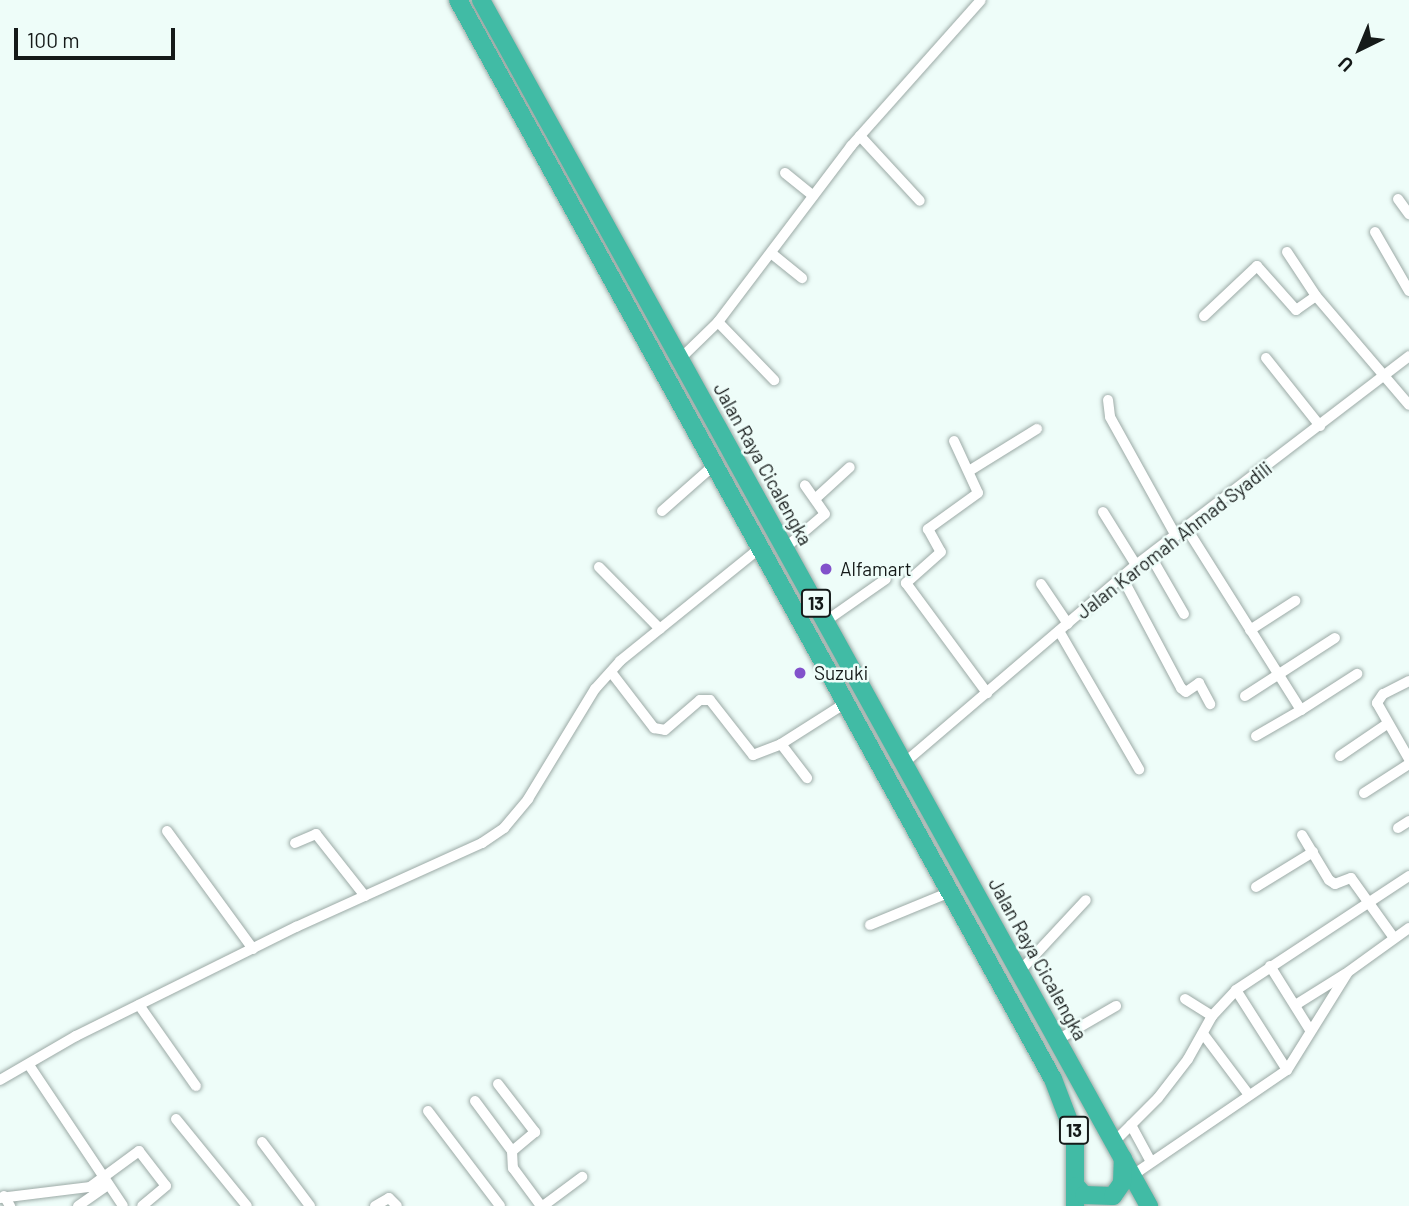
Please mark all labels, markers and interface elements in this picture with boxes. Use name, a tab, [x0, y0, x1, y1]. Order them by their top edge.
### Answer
scale bar	[18, 14, 178, 58]
north arrow	[1325, 14, 1395, 84]
text: 100 m	[27, 27, 80, 52]
text: U	[1333, 52, 1358, 77]
street label: Jalan Raya Cicalengka	[709, 379, 817, 549]
street label: Jalan Karomah Ahmad Syadili	[1072, 457, 1276, 623]
place label: Alfamart	[840, 558, 912, 580]
marker: Alfamart	[818, 561, 834, 577]
road number: 13	[800, 588, 832, 618]
place label: Suzuki	[814, 662, 868, 684]
marker: Suzuki	[792, 665, 808, 681]
street label: Jalan Raya Cicalengka	[984, 874, 1092, 1044]
road number: 13	[1058, 1115, 1090, 1144]

